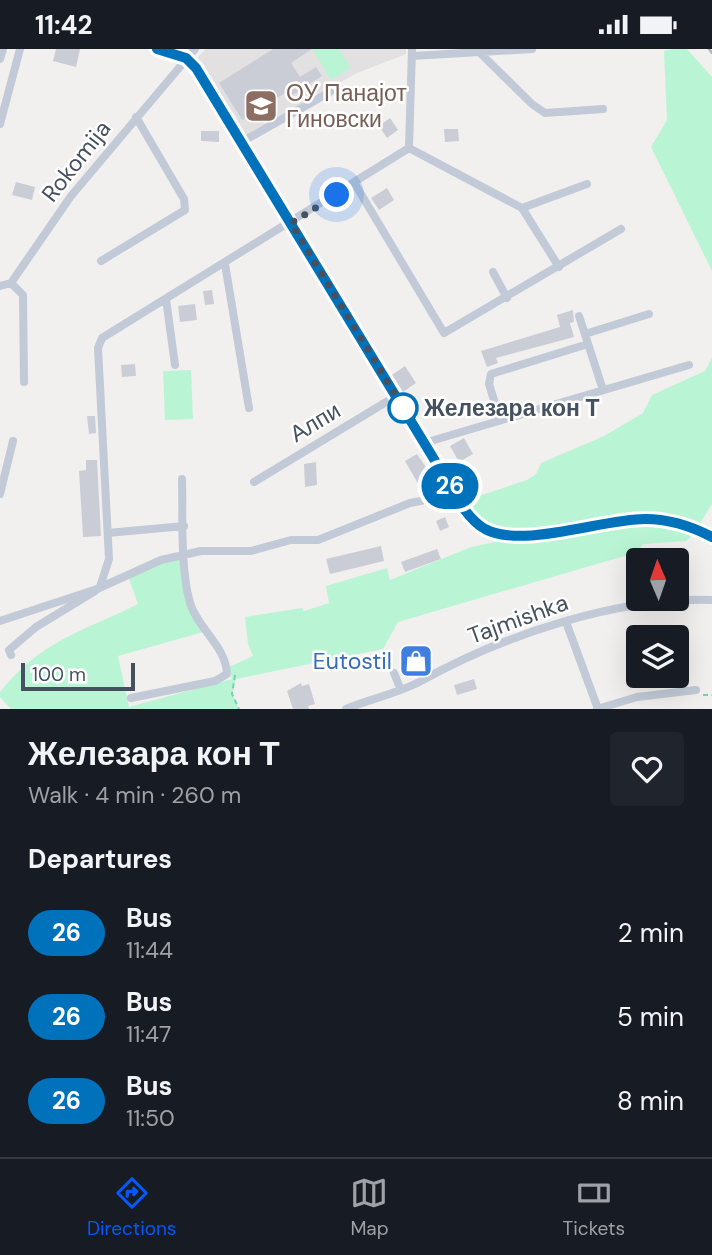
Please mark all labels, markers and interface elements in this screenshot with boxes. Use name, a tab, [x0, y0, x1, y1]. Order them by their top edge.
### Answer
text: 11:42	[35, 8, 92, 42]
place label: ОУ Панајот Гиновски	[286, 78, 407, 134]
school or university icon: ОУ Панајот Гиновски	[242, 87, 280, 125]
street label: Rokomija	[35, 114, 117, 208]
your location	[319, 177, 354, 212]
marker: Железара кон Т	[388, 393, 418, 423]
place label: Железара кон Т	[423, 393, 599, 423]
street label: Алпи	[284, 395, 346, 449]
line badge: 26	[419, 463, 482, 509]
text: 26	[435, 470, 465, 501]
north arrow	[626, 548, 690, 611]
map controls	[626, 548, 689, 688]
street label: Tajmishka	[464, 587, 572, 651]
button: layers	[626, 625, 689, 688]
shop icon: Eutostil	[397, 642, 435, 680]
place label: Eutostil	[313, 646, 392, 676]
scale bar	[21, 660, 135, 692]
text: 100 m	[32, 662, 86, 687]
text: Железара кон Т	[28, 732, 280, 775]
button: heart	[610, 732, 684, 806]
text: Walk · 4 min · 260 m	[28, 780, 241, 810]
text: Departures	[28, 842, 172, 876]
text: Bus	[126, 901, 172, 935]
text: 2 min	[618, 916, 684, 950]
text: 26	[52, 917, 81, 948]
text: 11:44	[126, 935, 173, 965]
text: Bus	[126, 985, 172, 1019]
text: 5 min	[617, 1000, 684, 1034]
text: 26	[52, 1001, 81, 1032]
text: 11:47	[126, 1019, 171, 1049]
text: Bus	[126, 1069, 172, 1103]
text: 8 min	[617, 1084, 684, 1118]
text: 26	[52, 1085, 81, 1116]
text: 11:50	[126, 1103, 175, 1133]
tab: Directions	[87, 1174, 176, 1241]
tab: Map	[350, 1174, 389, 1241]
tab: Tickets	[563, 1174, 625, 1241]

